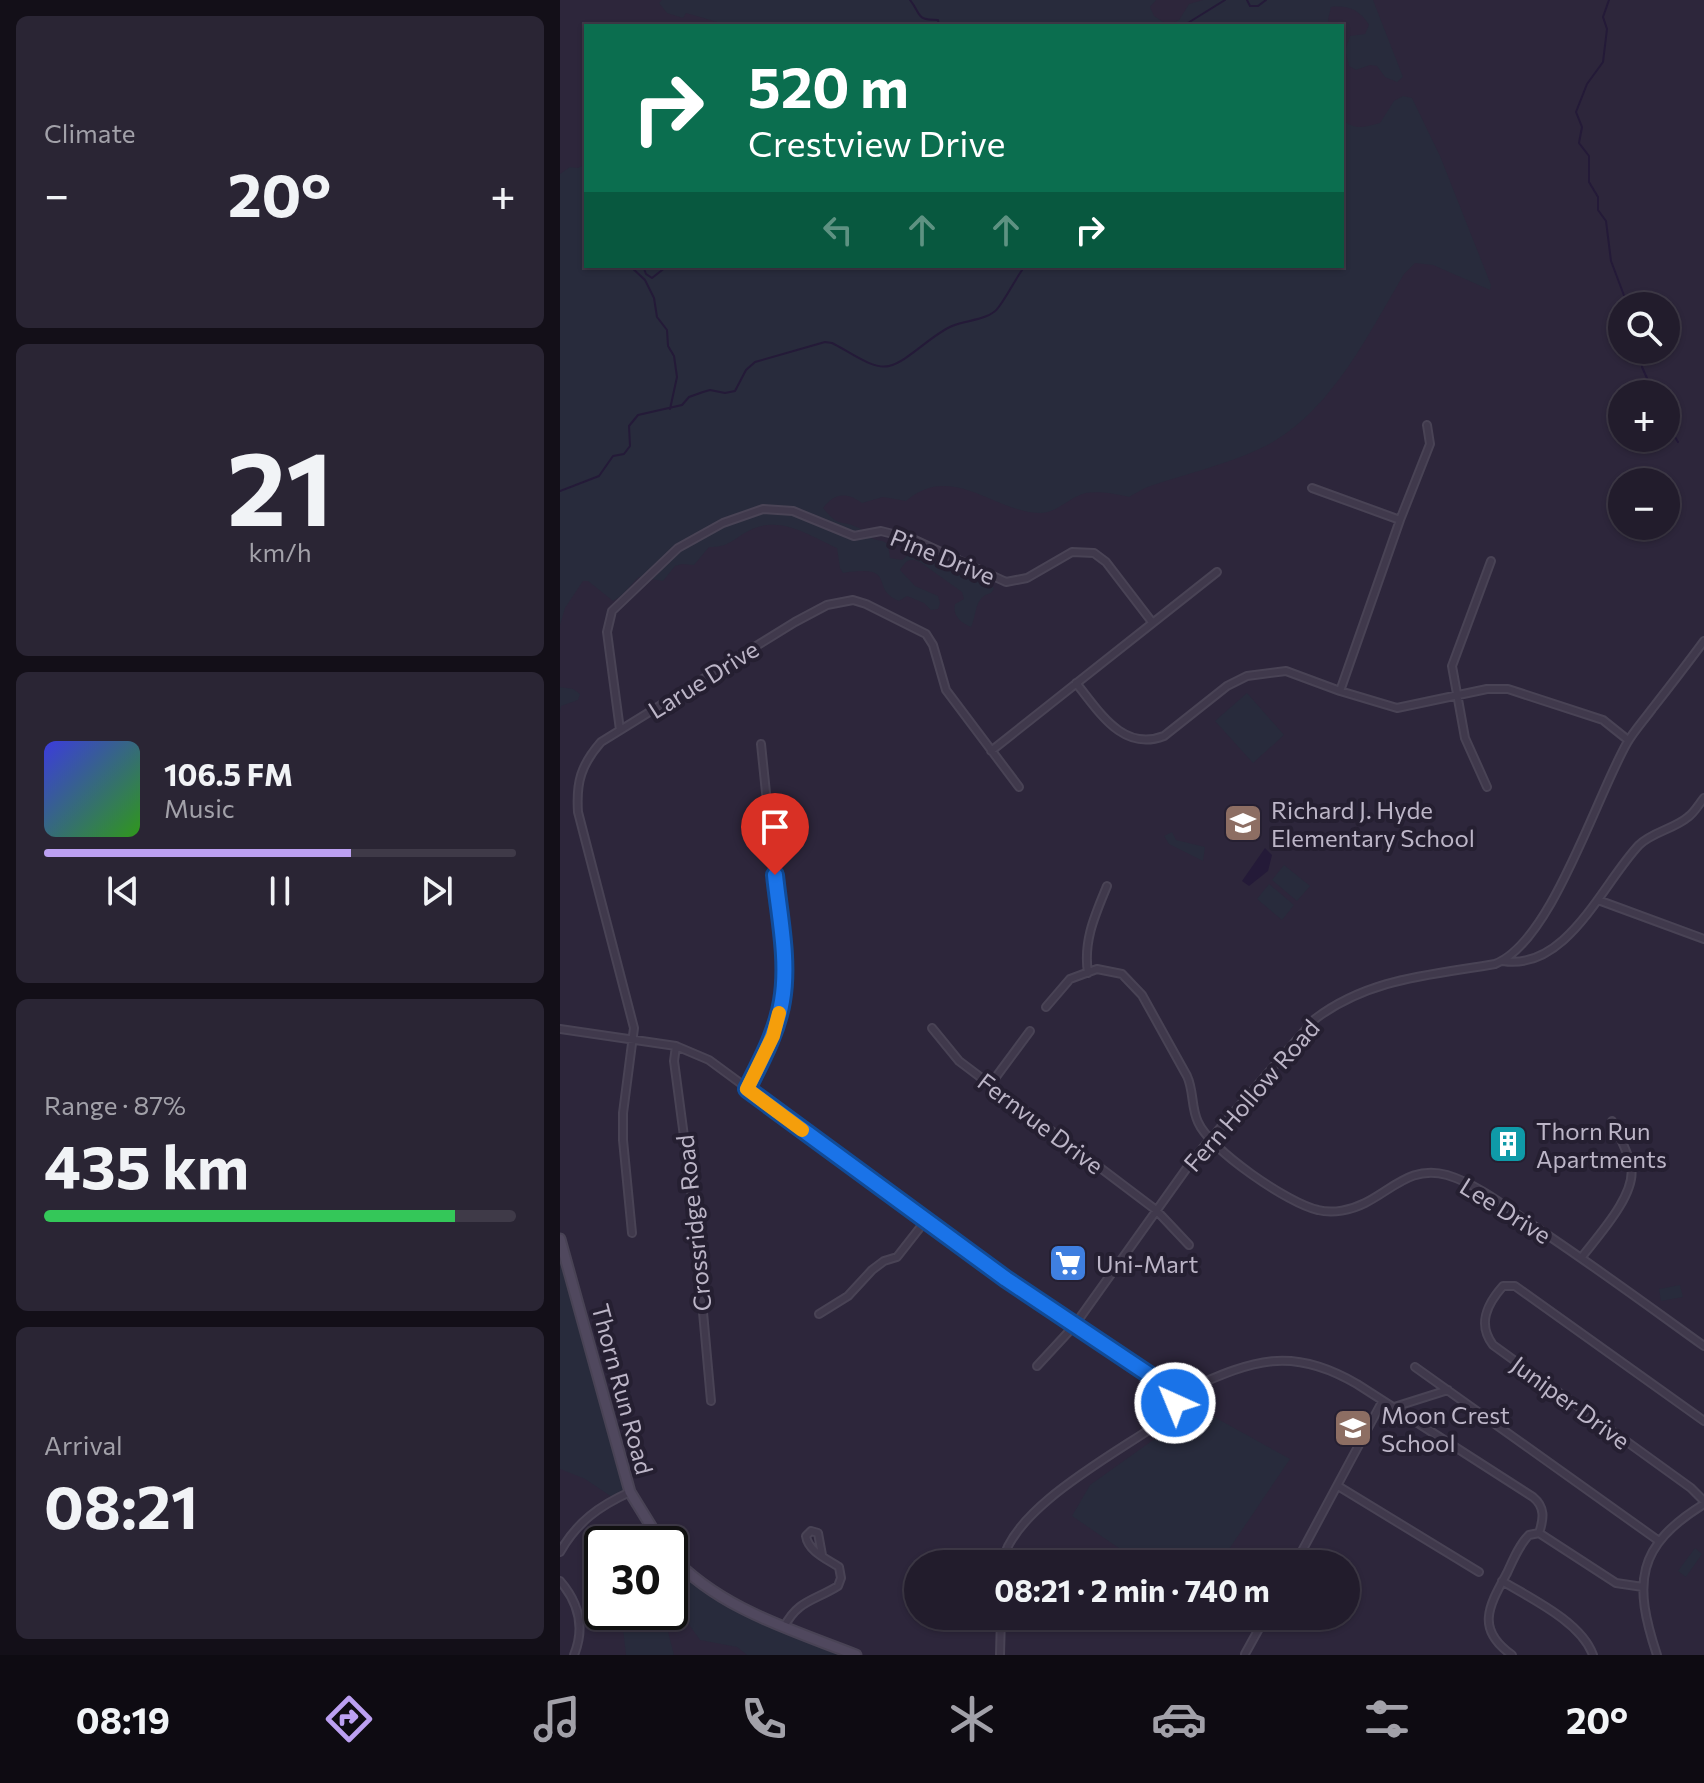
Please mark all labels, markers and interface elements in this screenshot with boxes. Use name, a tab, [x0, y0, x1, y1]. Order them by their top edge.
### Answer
text: 520 m	[748, 51, 909, 120]
icon: right	[616, 56, 720, 160]
text: Climate	[44, 117, 136, 148]
text: Crestview Drive	[748, 120, 1005, 164]
text: 20°	[228, 156, 331, 229]
text: −	[44, 166, 69, 220]
text: +	[490, 166, 516, 220]
icon: left	[816, 208, 860, 252]
icon: ahead	[900, 208, 944, 252]
icon: ahead	[984, 208, 1028, 252]
icon: right	[1068, 208, 1112, 252]
map controls	[1608, 292, 1680, 540]
button: search	[1608, 292, 1680, 364]
button: +	[1608, 380, 1680, 452]
text: 21	[227, 420, 333, 547]
button: −	[1608, 468, 1680, 540]
street label: Pine Drive	[886, 522, 1000, 590]
text: km/h	[248, 536, 312, 567]
street label: Larue Drive	[643, 634, 763, 724]
text: 106.5 FM	[164, 755, 293, 792]
text: Music	[164, 792, 235, 823]
pin	[741, 793, 809, 875]
place label: Richard J. Hyde Elementary School	[1271, 795, 1475, 852]
school or university icon: Richard J. Hyde Elementary School	[1222, 802, 1264, 844]
icon: arrive	[753, 805, 797, 849]
icon: previous	[101, 869, 145, 913]
icon: pause	[258, 869, 302, 913]
icon: next	[415, 869, 459, 913]
street label: Fern Hollow Road	[1177, 1013, 1325, 1177]
street label: Fernvue Drive	[972, 1066, 1110, 1180]
text: Range · 87%	[44, 1089, 186, 1120]
place label: Thorn Run Apartments	[1536, 1116, 1667, 1173]
building icon: Thorn Run Apartments	[1487, 1123, 1529, 1165]
text: 435 km	[44, 1128, 249, 1201]
street label: Crossridge Road	[669, 1133, 717, 1313]
street label: Lee Drive	[1455, 1171, 1557, 1249]
supermarket icon: Uni-Mart	[1047, 1242, 1089, 1284]
place label: Uni-Mart	[1096, 1249, 1198, 1278]
street label: Thorn Run Road	[586, 1301, 660, 1477]
street label: Juniper Drive	[1506, 1349, 1636, 1455]
position arrow	[1133, 1361, 1217, 1445]
place label: Moon Crest School	[1381, 1400, 1510, 1457]
school or university icon: Moon Crest School	[1332, 1407, 1374, 1449]
text: Arrival	[44, 1429, 123, 1460]
text: 08:21	[44, 1468, 198, 1541]
speed limit sign: 30	[584, 1526, 688, 1630]
text: 08:21 · 2 min · 740 m	[994, 1571, 1270, 1608]
icon: directions	[321, 1691, 377, 1747]
icon: music	[529, 1691, 585, 1747]
icon: phone	[736, 1691, 792, 1747]
icon: climate	[944, 1691, 1000, 1747]
icon: car	[1151, 1691, 1207, 1747]
icon: filters	[1359, 1691, 1415, 1747]
text: 08:19	[76, 1697, 170, 1741]
text: 20°	[1566, 1697, 1628, 1741]

